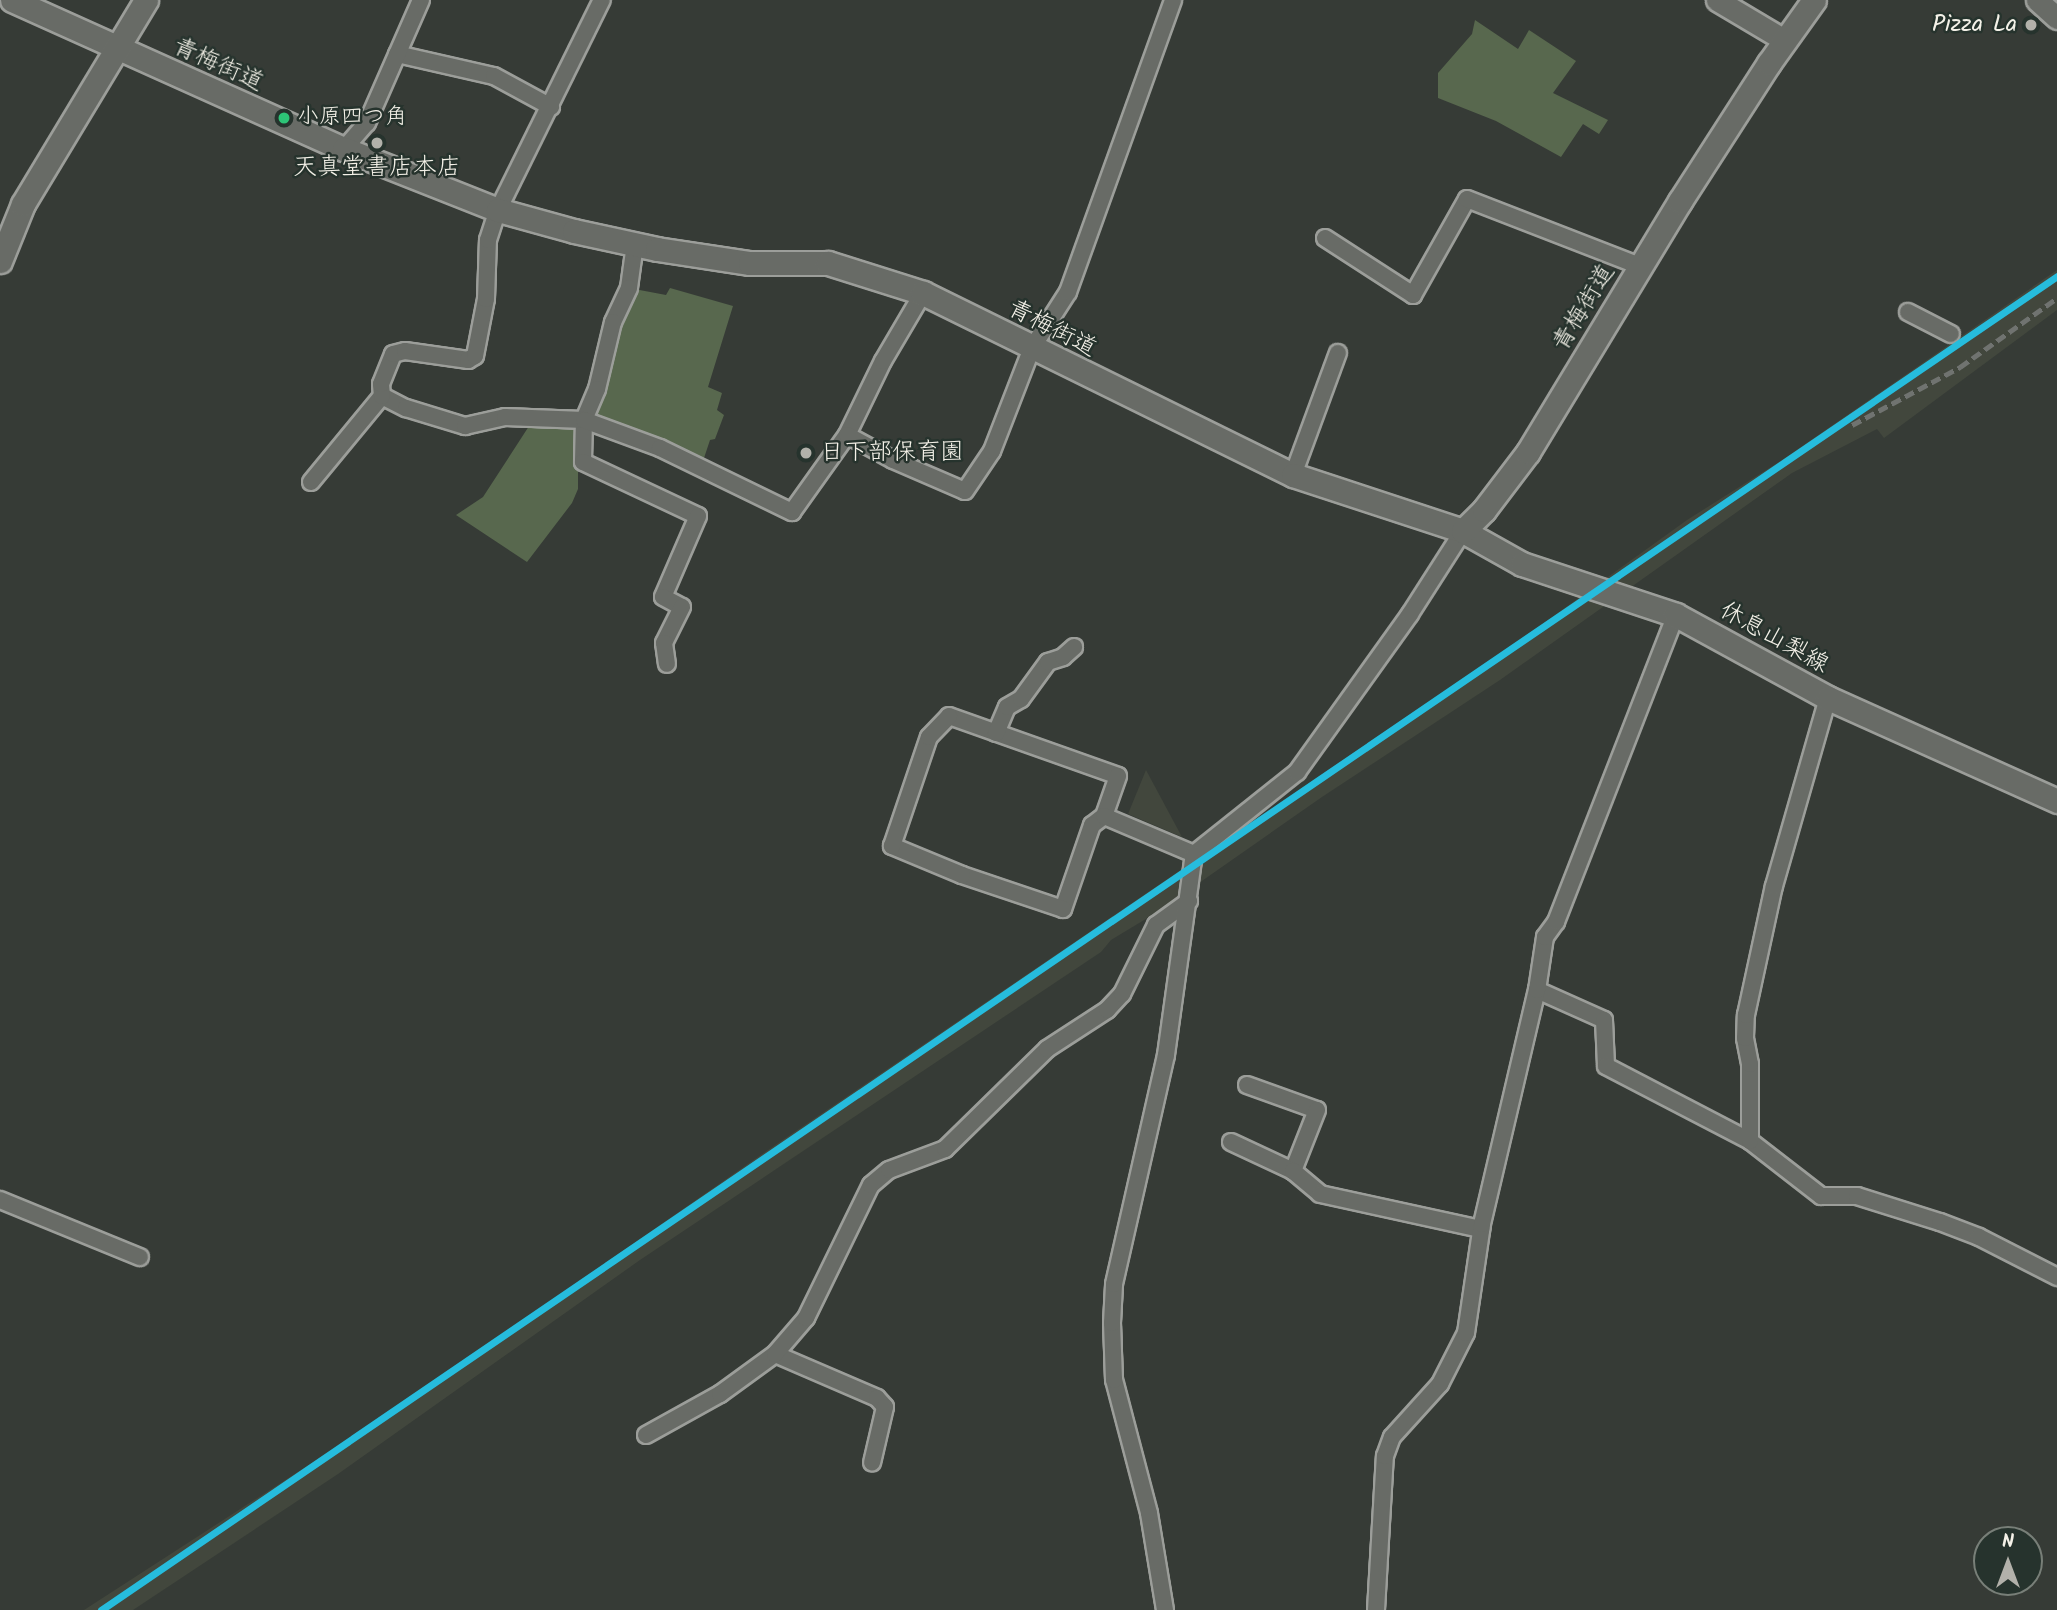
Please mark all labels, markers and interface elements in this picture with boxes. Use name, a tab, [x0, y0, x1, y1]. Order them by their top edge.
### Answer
place label: Pizza La	[1932, 11, 2017, 39]
marker: Pizza La	[2023, 17, 2039, 33]
street label: 青梅街道	[168, 32, 268, 98]
place label: 小原四つ角	[297, 105, 407, 131]
marker: 小原四つ角	[277, 111, 291, 125]
marker: 天真堂書店本店	[369, 135, 385, 151]
place label: 天真堂書店本店	[293, 154, 461, 182]
street label: 青梅街道	[1547, 259, 1621, 357]
street label: 青梅街道	[1003, 294, 1101, 364]
place label: 日下部保育園	[820, 439, 964, 467]
marker: 日下部保育園	[798, 445, 814, 461]
street label: 休息山梨線	[1715, 596, 1833, 680]
north arrow	[1973, 1526, 2043, 1596]
text: N	[2002, 1527, 2014, 1557]

